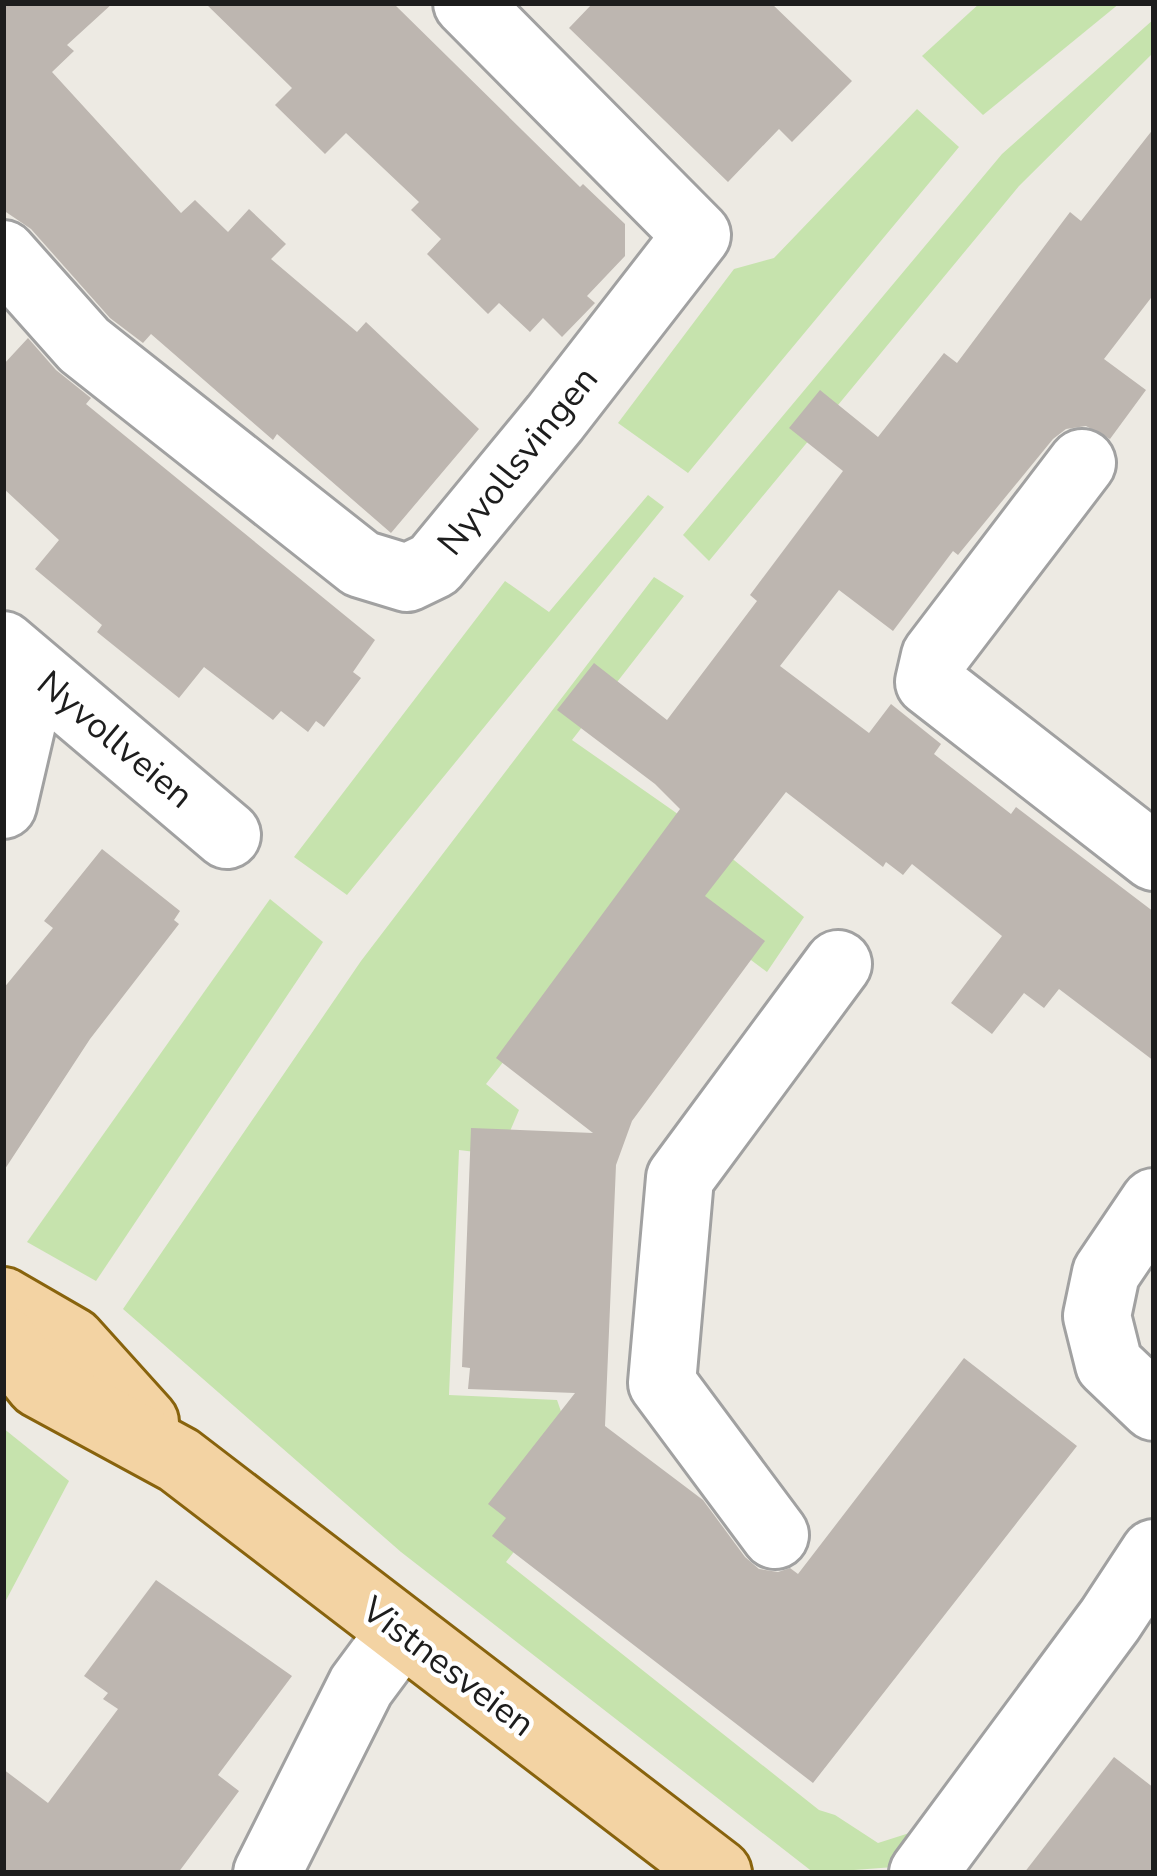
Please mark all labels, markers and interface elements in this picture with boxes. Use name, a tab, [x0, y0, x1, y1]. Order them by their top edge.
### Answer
street label: Nyvollsvingen	[427, 356, 609, 566]
street label: Nyvollveien	[26, 660, 204, 820]
street label: Vistnesveien	[351, 1585, 545, 1748]

